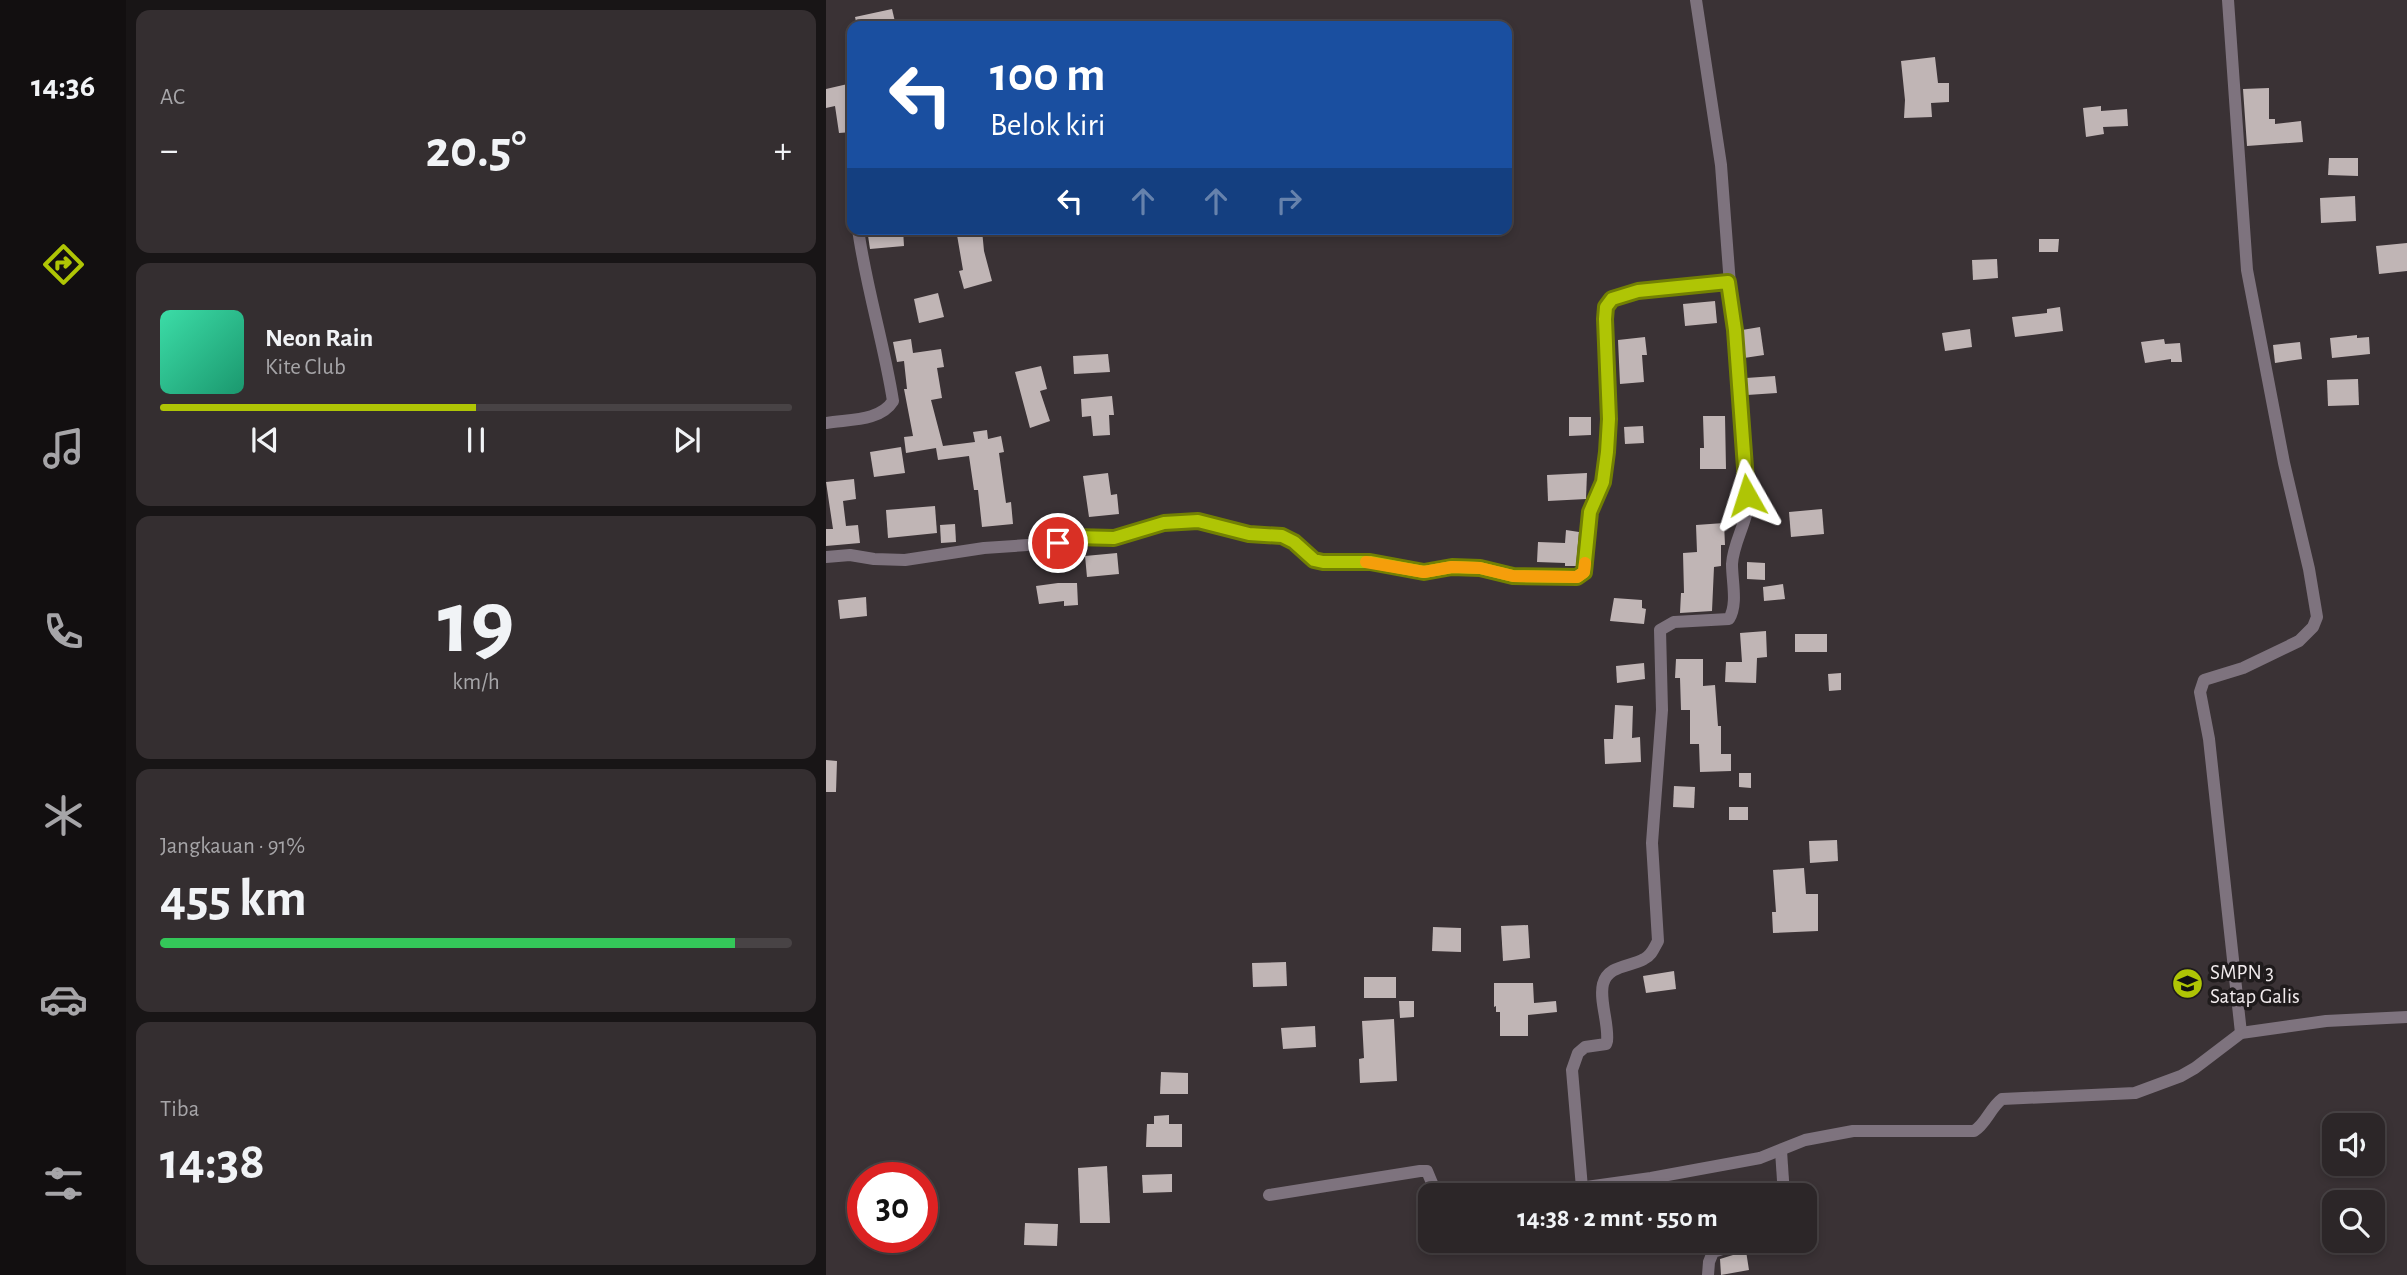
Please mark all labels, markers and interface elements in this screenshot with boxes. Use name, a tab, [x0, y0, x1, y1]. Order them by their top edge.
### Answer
icon: left	[875, 49, 966, 140]
text: 100 m	[990, 51, 1106, 100]
text: 14:36	[31, 70, 95, 102]
text: AC	[160, 86, 185, 109]
text: Belok kiri	[990, 109, 1106, 141]
text: 20.5°	[425, 124, 527, 176]
text: −	[160, 132, 178, 170]
text: +	[774, 132, 792, 170]
icon: left	[1051, 182, 1089, 220]
icon: ahead	[1124, 182, 1162, 220]
icon: ahead	[1197, 182, 1235, 220]
icon: right	[1270, 182, 1308, 220]
icon: directions	[39, 240, 88, 289]
text: Neon Rain	[265, 325, 373, 351]
text: Kite Club	[265, 356, 346, 379]
icon: previous	[246, 421, 284, 459]
icon: pause	[457, 421, 495, 459]
icon: next	[668, 421, 706, 459]
icon: music	[39, 424, 88, 473]
position arrow	[1710, 458, 1784, 532]
pin	[1028, 513, 1088, 573]
icon: arrive	[1039, 524, 1077, 562]
text: 19	[438, 578, 514, 669]
icon: phone	[39, 607, 88, 656]
text: km/h	[452, 671, 500, 694]
icon: climate	[39, 791, 88, 840]
text: Jangkauan · 91%	[160, 835, 305, 858]
text: 455 km	[160, 873, 307, 925]
place label: SMPN 3 Satap Galis	[2210, 962, 2300, 1007]
school or university icon: SMPN 3 Satap Galis	[2170, 967, 2204, 1001]
icon: car	[39, 975, 88, 1024]
text: Tiba	[160, 1098, 199, 1121]
map controls	[2322, 1113, 2385, 1253]
button: sound	[2322, 1113, 2385, 1176]
text: 14:38	[160, 1136, 265, 1188]
icon: filters	[39, 1159, 88, 1208]
speed limit sign: 30	[847, 1162, 938, 1253]
button: search	[2322, 1190, 2385, 1253]
text: 14:38 · 2 mnt · 550 m	[1517, 1205, 1718, 1231]

